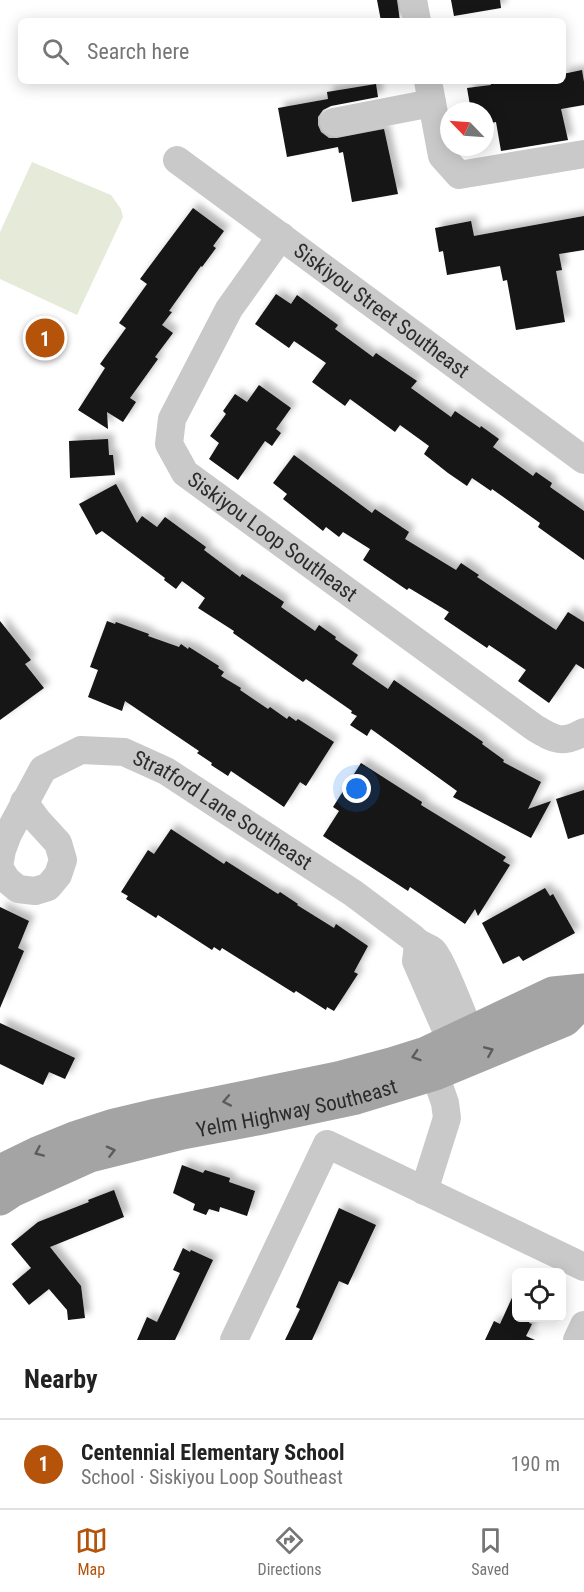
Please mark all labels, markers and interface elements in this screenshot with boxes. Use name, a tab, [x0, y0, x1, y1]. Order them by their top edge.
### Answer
search box	[18, 18, 566, 84]
icon: search	[39, 35, 72, 68]
text: Search here	[87, 39, 189, 64]
north arrow	[440, 102, 494, 156]
street label: Siskiyou Street Southeast	[289, 238, 474, 383]
pin: 1	[26, 316, 64, 360]
street label: Siskiyou Loop Southeast	[183, 467, 362, 606]
street label: Stratford Lane Southeast	[129, 746, 316, 875]
your location	[342, 774, 371, 803]
one-way arrow	[483, 1046, 494, 1058]
one-way arrow	[411, 1048, 422, 1061]
street label: Yelm Highway Southeast	[194, 1074, 400, 1142]
one-way arrow	[222, 1094, 232, 1107]
one-way arrow	[35, 1145, 46, 1157]
one-way arrow	[106, 1146, 116, 1159]
map controls	[512, 1268, 566, 1322]
button: locate	[512, 1268, 566, 1322]
text: Nearby	[24, 1364, 98, 1394]
text: Centennial Elementary School	[81, 1440, 345, 1465]
text: 1	[38, 1452, 49, 1476]
text: 190 m	[511, 1452, 560, 1476]
text: School · Siskiyou Loop Southeast	[81, 1465, 343, 1489]
tab: Map	[75, 1524, 108, 1579]
tab: Directions	[258, 1524, 321, 1579]
tab: Saved	[471, 1524, 509, 1579]

